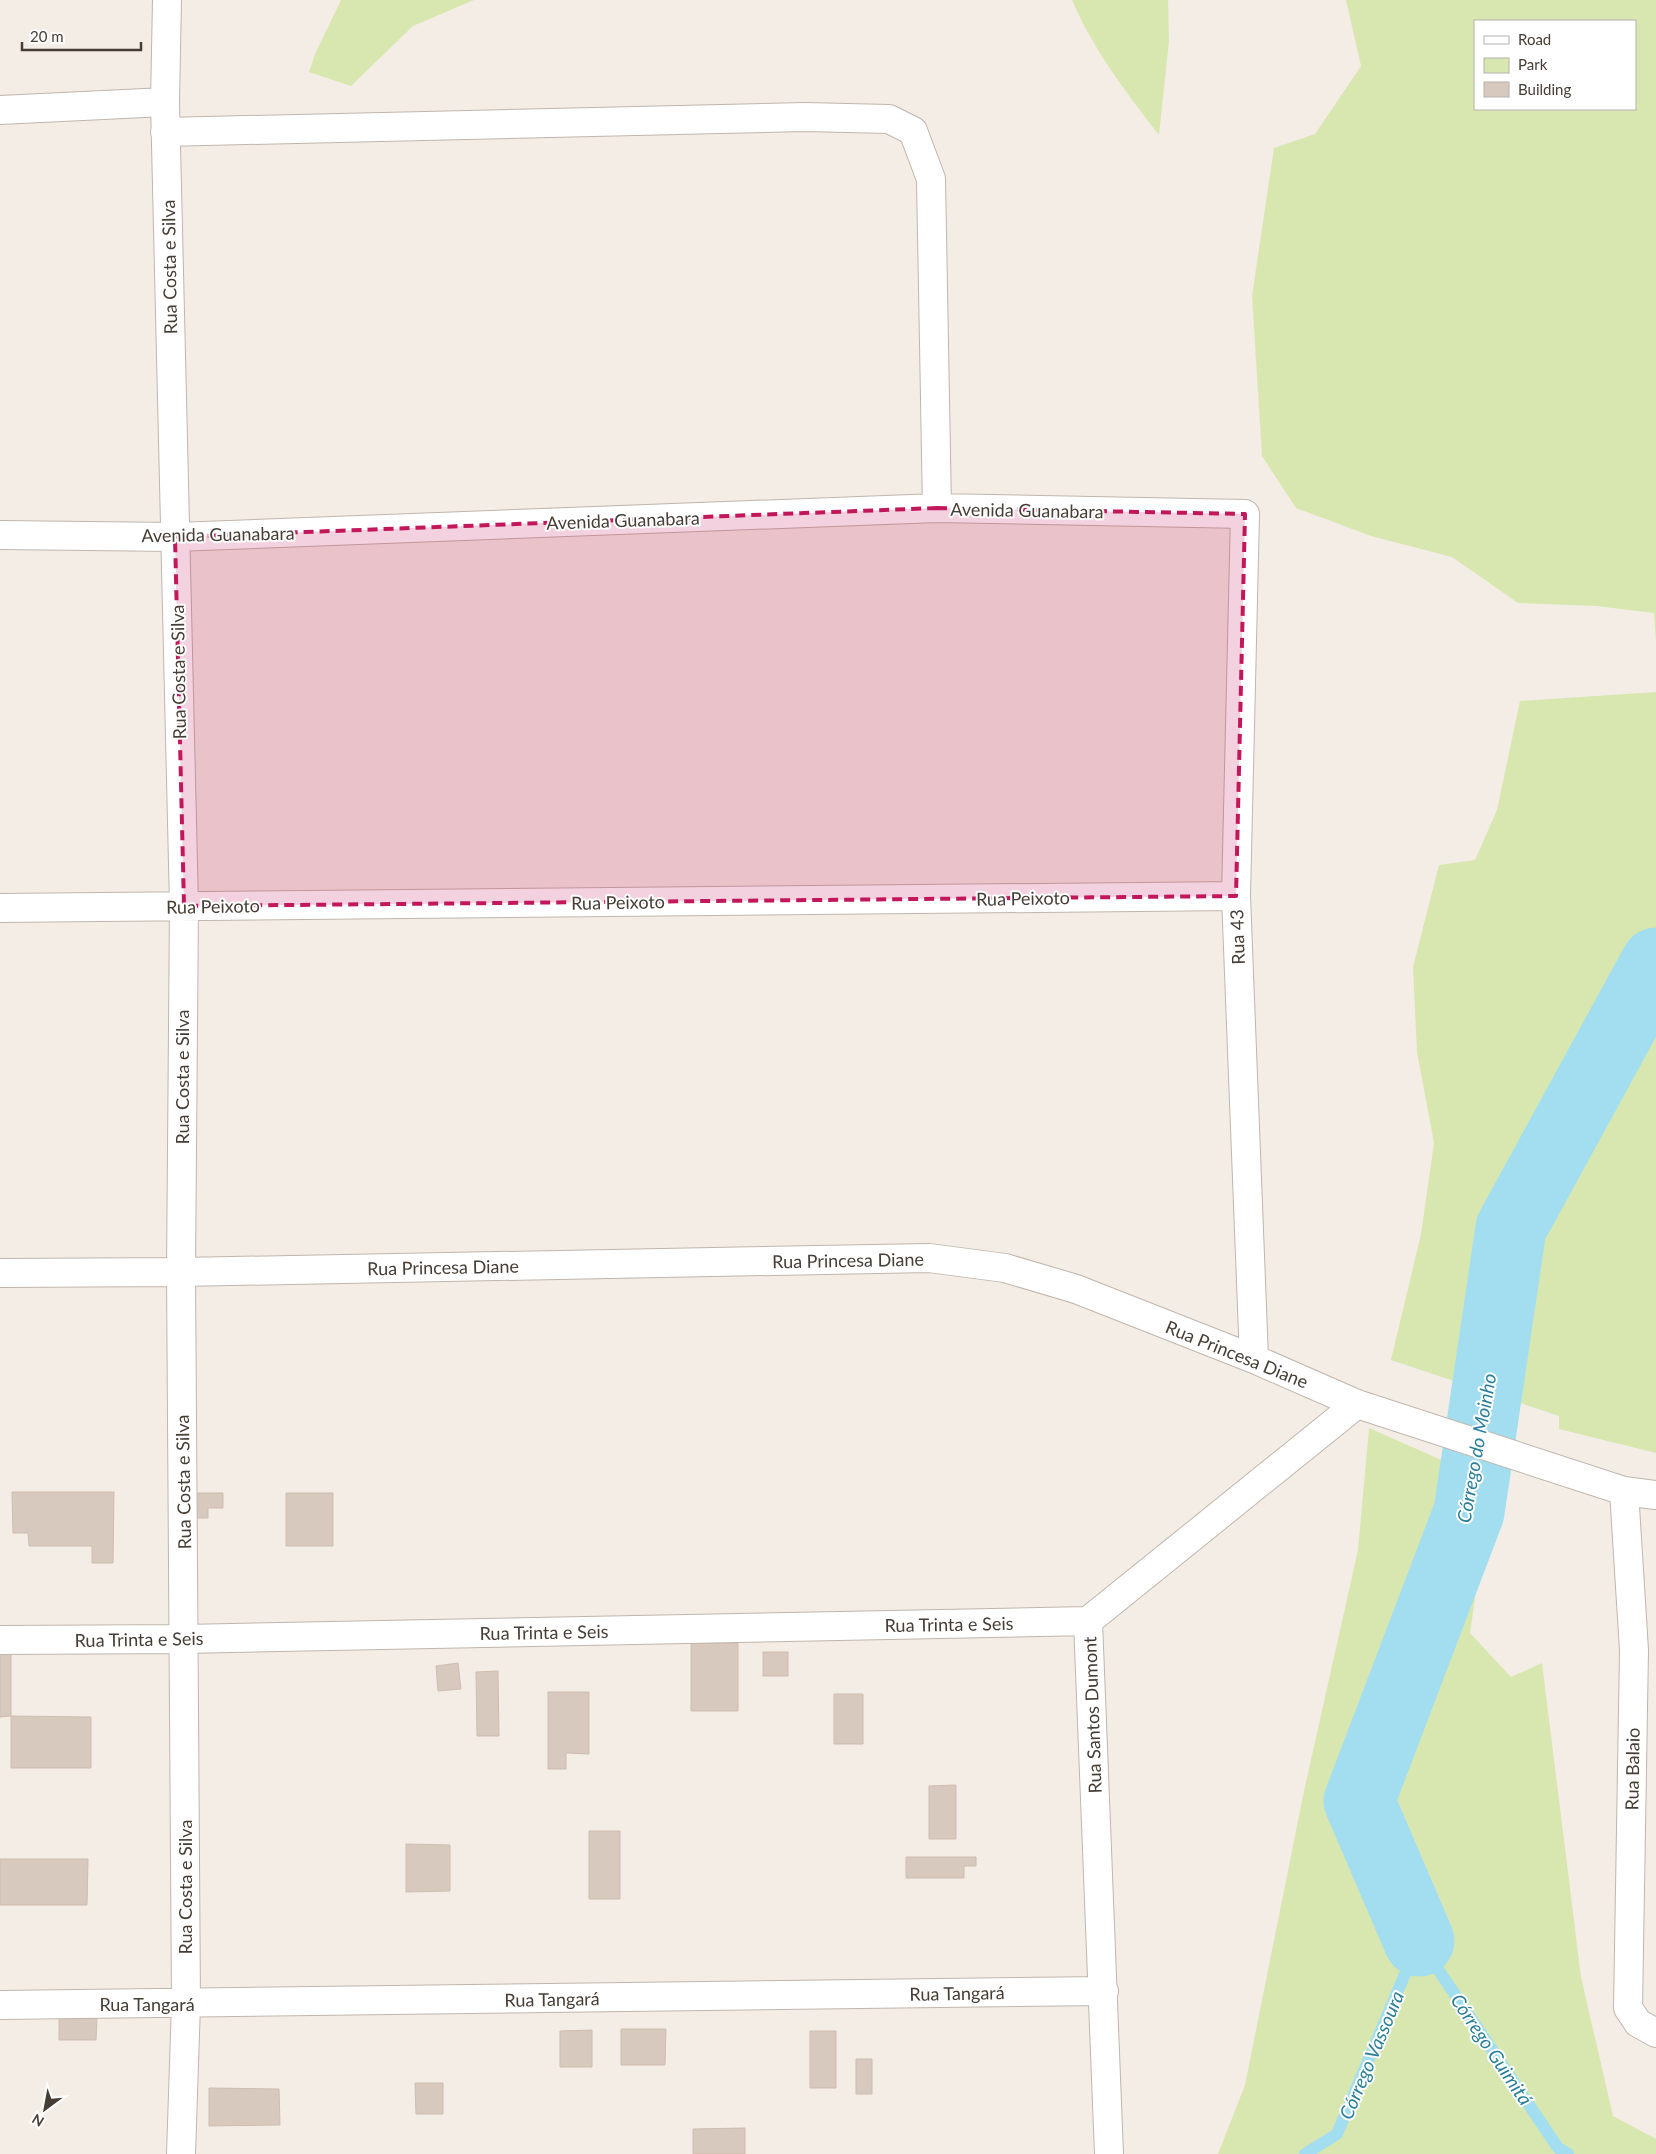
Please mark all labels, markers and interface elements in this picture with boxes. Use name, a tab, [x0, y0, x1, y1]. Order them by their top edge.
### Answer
scale bar	[22, 20, 141, 52]
legend	[1474, 20, 1636, 110]
text: 20 m	[30, 27, 64, 45]
text: Road	[1518, 30, 1551, 48]
text: Park	[1518, 55, 1548, 73]
text: Building	[1518, 80, 1571, 98]
street label: Rua Costa e Silva	[157, 199, 181, 335]
street label: Avenida Guanabara	[950, 498, 1104, 522]
street label: Avenida Guanabara	[546, 506, 700, 534]
street label: Avenida Guanabara	[141, 522, 295, 546]
street label: Rua Costa e Silva	[166, 604, 190, 740]
street label: Rua Peixoto	[976, 886, 1070, 910]
street label: Rua Peixoto	[571, 890, 665, 914]
street label: Rua Peixoto	[166, 894, 260, 918]
street label: Rua 43	[1225, 909, 1249, 965]
street label: Rua Costa e Silva	[171, 1010, 193, 1144]
street label: Rua Princesa Diane	[772, 1248, 924, 1272]
street label: Rua Princesa Diane	[367, 1255, 519, 1279]
street label: Rua Princesa Diane	[1163, 1315, 1311, 1393]
water label: Córrego do Moinho	[1452, 1371, 1500, 1524]
street label: Rua Costa e Silva	[171, 1414, 195, 1550]
street label: Rua Trinta e Seis	[884, 1612, 1014, 1636]
street label: Rua Trinta e Seis	[479, 1620, 609, 1644]
street label: Rua Trinta e Seis	[74, 1627, 204, 1651]
street label: Rua Santos Dumont	[1078, 1636, 1106, 1794]
street label: Rua Balaio	[1620, 1727, 1644, 1811]
street label: Rua Costa e Silva	[174, 1820, 196, 1954]
street label: Rua Tangará	[909, 1981, 1005, 2005]
street label: Rua Tangará	[504, 1987, 600, 2011]
water label: Córrego Vassoura	[1334, 1987, 1408, 2123]
water label: Córrego Guimitá	[1446, 1989, 1538, 2109]
street label: Rua Tangará	[99, 1993, 195, 2015]
north arrow	[20, 2084, 70, 2134]
text: N	[29, 2110, 47, 2131]

